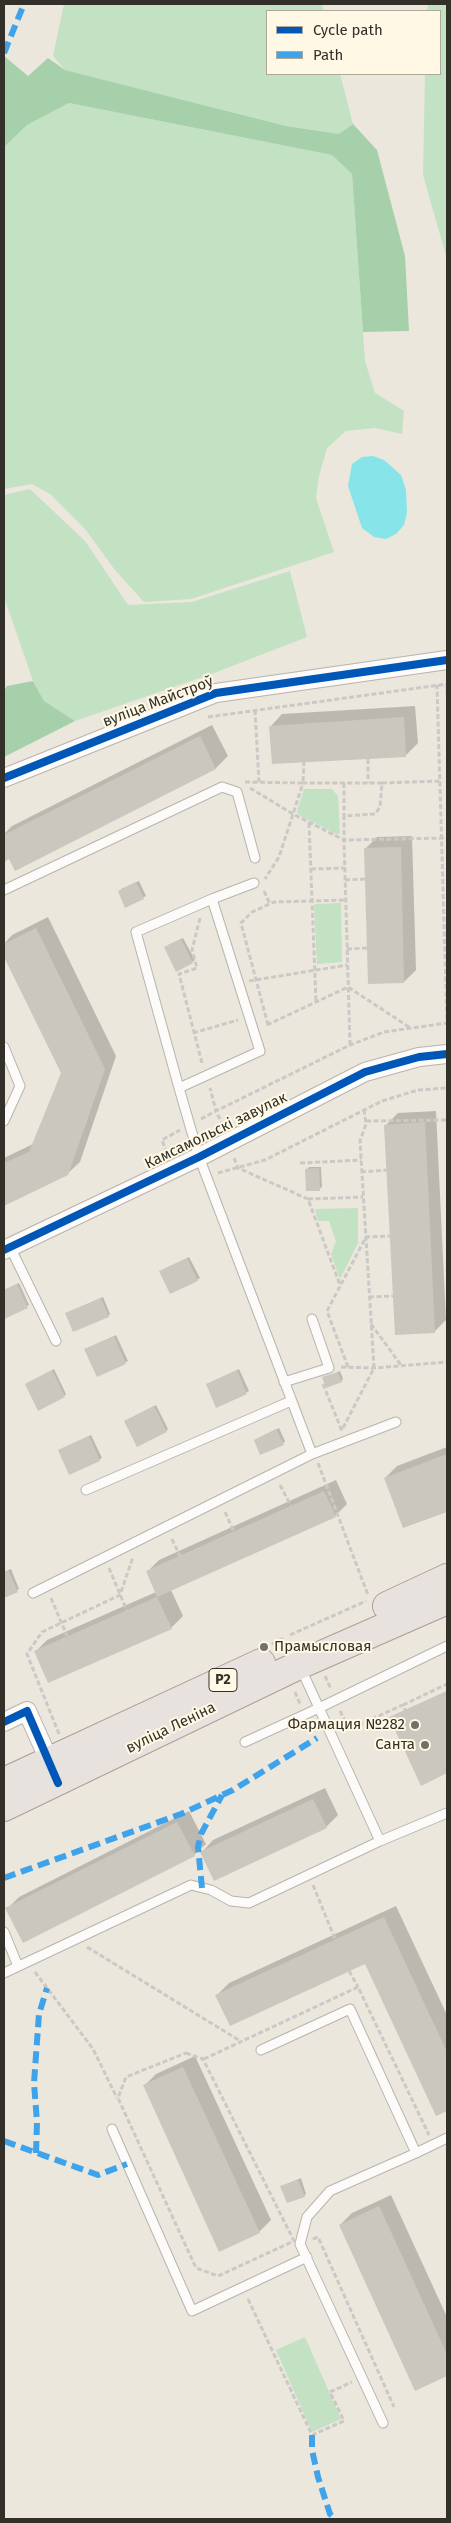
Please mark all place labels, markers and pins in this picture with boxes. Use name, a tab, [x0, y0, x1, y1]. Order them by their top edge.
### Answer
place label: Прамысловая	[274, 1638, 371, 1656]
marker: Прамысловая	[258, 1641, 270, 1653]
place label: Фармация №282	[288, 1716, 405, 1734]
marker: Фармация №282	[409, 1719, 421, 1731]
place label: Санта	[375, 1736, 415, 1754]
marker: Санта	[419, 1739, 431, 1751]

